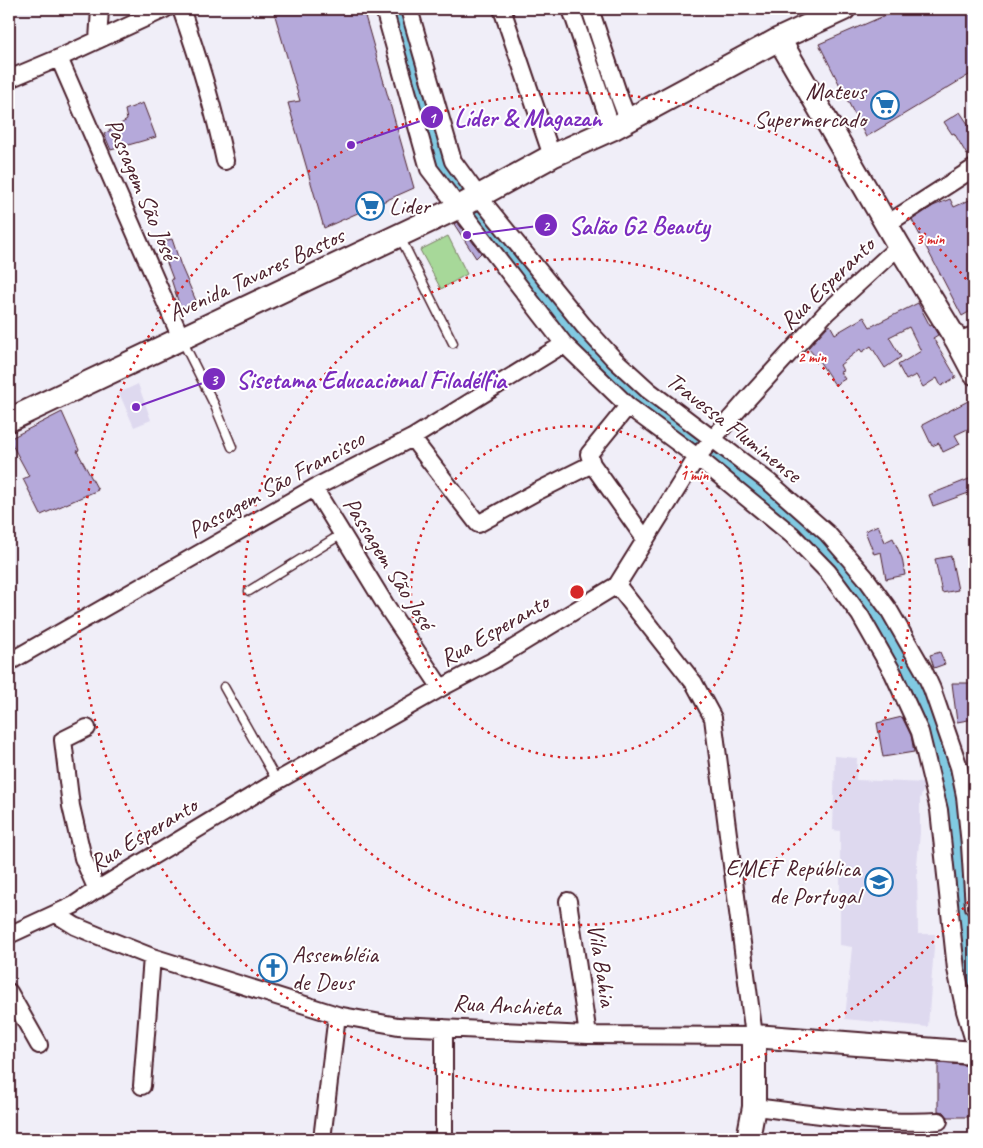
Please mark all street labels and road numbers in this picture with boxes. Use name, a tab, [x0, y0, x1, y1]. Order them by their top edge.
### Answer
street label: Passagem São José	[99, 114, 187, 268]
street label: Avenida Tavares Bastos	[163, 219, 350, 328]
street label: Rua Esperanto	[773, 229, 883, 336]
street label: Travessa Fluminense	[661, 365, 809, 490]
street label: Passagem São Francisco	[183, 422, 371, 545]
street label: Passagem São José	[336, 491, 444, 638]
street label: Rua Esperanto	[434, 586, 556, 673]
street label: Rua Esperanto	[84, 789, 205, 878]
street label: Vila Bahia	[581, 922, 624, 1010]
street label: Rua Anchieta	[452, 987, 563, 1023]

